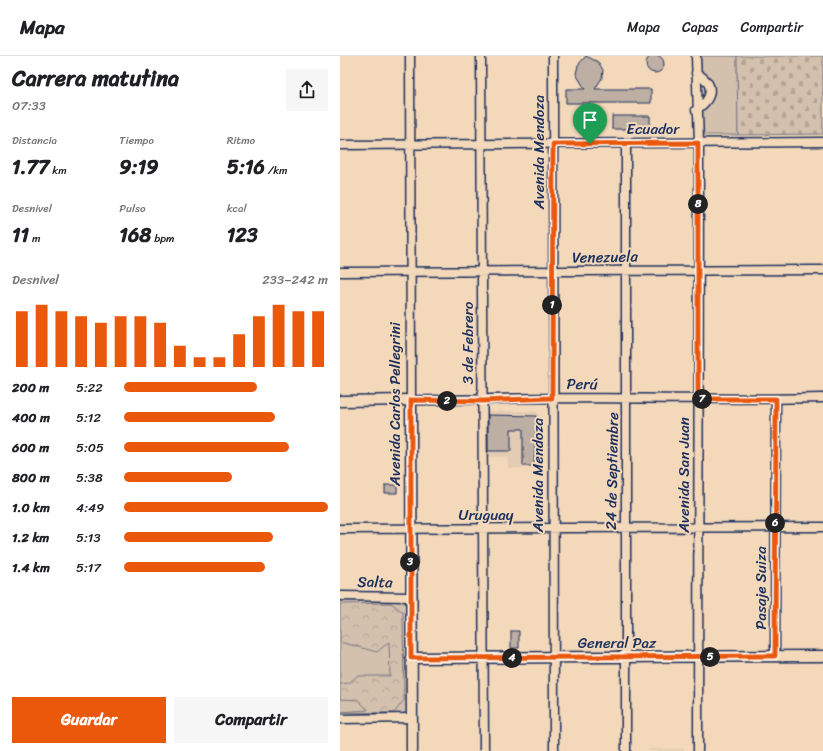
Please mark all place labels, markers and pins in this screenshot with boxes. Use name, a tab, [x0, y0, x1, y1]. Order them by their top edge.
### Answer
pin	[573, 103, 607, 144]
pin: 8	[688, 194, 708, 214]
pin: 1	[542, 295, 562, 315]
pin: 7	[692, 389, 712, 409]
pin: 2	[437, 391, 457, 411]
pin: 6	[765, 513, 785, 533]
pin: 3	[400, 552, 420, 572]
pin: 5	[700, 647, 720, 667]
pin: 4	[502, 648, 522, 668]

